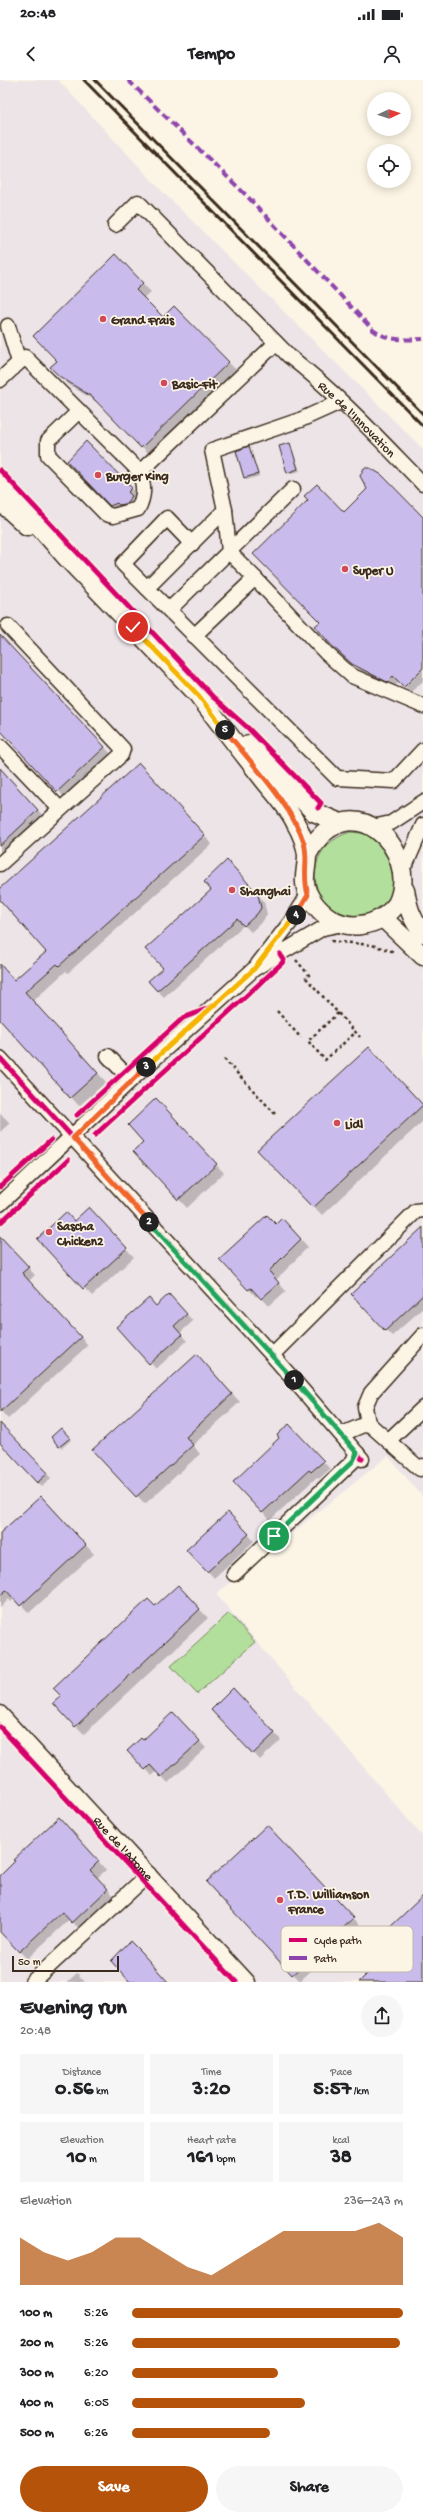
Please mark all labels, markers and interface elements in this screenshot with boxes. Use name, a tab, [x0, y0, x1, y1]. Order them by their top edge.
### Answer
text: 20:48	[20, 5, 56, 23]
icon: back	[20, 43, 42, 65]
icon: person	[381, 43, 403, 65]
text: Tempo	[188, 44, 235, 65]
north arrow	[367, 92, 411, 136]
map controls	[367, 92, 411, 188]
button: locate	[367, 144, 411, 188]
marker: Grand Frais	[98, 314, 108, 324]
place label: Grand Frais	[111, 314, 175, 329]
marker: Basic-Fit	[159, 378, 169, 388]
place label: Basic-Fit	[171, 378, 218, 393]
street label: Rue de l'Innovation	[314, 379, 398, 462]
marker: Burger King	[93, 470, 103, 480]
place label: Burger King	[105, 470, 169, 485]
marker: Super U	[340, 564, 350, 574]
place label: Super U	[353, 564, 394, 580]
pin	[116, 610, 150, 644]
icon: check	[122, 616, 144, 638]
pin: 5	[215, 720, 235, 740]
text: 5	[222, 724, 228, 736]
marker: Shanghai	[227, 885, 237, 895]
place label: Shanghai	[240, 885, 291, 900]
pin: 4	[286, 905, 306, 925]
text: 4	[293, 909, 299, 921]
pin: 3	[136, 1057, 156, 1077]
text: 3	[143, 1061, 149, 1073]
marker: Lidl	[332, 1118, 342, 1128]
place label: Lidl	[345, 1118, 363, 1133]
pin: 2	[139, 1212, 159, 1232]
text: 2	[146, 1216, 152, 1228]
place label: Sascha Chicken2	[56, 1220, 104, 1250]
marker: Sascha Chicken2	[44, 1227, 54, 1237]
pin: 1	[284, 1370, 304, 1390]
text: 1	[292, 1374, 296, 1386]
pin	[257, 1519, 291, 1553]
icon: arrive	[263, 1525, 285, 1547]
street label: Rue de l'Atome	[89, 1814, 156, 1885]
place label: T.D. Williamson France	[287, 1888, 370, 1918]
marker: T.D. Williamson France	[275, 1895, 285, 1905]
legend	[281, 1926, 413, 1972]
text: Cycle path	[314, 1936, 362, 1948]
scale bar	[12, 1954, 119, 1973]
text: Path	[313, 1954, 337, 1966]
text: 50 m	[18, 1957, 40, 1969]
button: share	[361, 1995, 403, 2037]
text: Evening run	[20, 1996, 127, 2022]
text: 20:48	[20, 2024, 51, 2039]
text: Distance	[62, 2067, 101, 2079]
text: Time	[201, 2067, 222, 2079]
text: Pace	[330, 2067, 352, 2079]
text: 0.56	[55, 2079, 93, 2102]
text: 3:20	[193, 2079, 230, 2102]
text: 5:57	[313, 2079, 351, 2102]
text: km	[93, 2086, 109, 2098]
text: /km	[351, 2086, 369, 2098]
text: Elevation	[60, 2135, 104, 2147]
text: Heart rate	[187, 2135, 236, 2147]
text: kcal	[333, 2135, 350, 2147]
text: 10	[67, 2147, 86, 2170]
text: 161	[188, 2147, 214, 2170]
text: 38	[330, 2147, 352, 2170]
text: m	[86, 2154, 97, 2166]
text: bpm	[214, 2154, 235, 2166]
text: Elevation	[20, 2194, 72, 2209]
text: 236–243 m	[344, 2194, 403, 2209]
text: 100 m	[20, 2306, 52, 2321]
text: 5:26	[84, 2306, 108, 2321]
text: 200 m	[20, 2336, 53, 2351]
text: 5:26	[84, 2336, 108, 2351]
text: 300 m	[20, 2366, 54, 2381]
text: 6:20	[84, 2366, 108, 2381]
text: 400 m	[20, 2396, 53, 2411]
text: 6:05	[84, 2396, 109, 2411]
text: 500 m	[20, 2426, 54, 2441]
text: 6:26	[84, 2426, 108, 2441]
button: Save	[20, 2466, 208, 2512]
button: Share	[216, 2466, 403, 2512]

